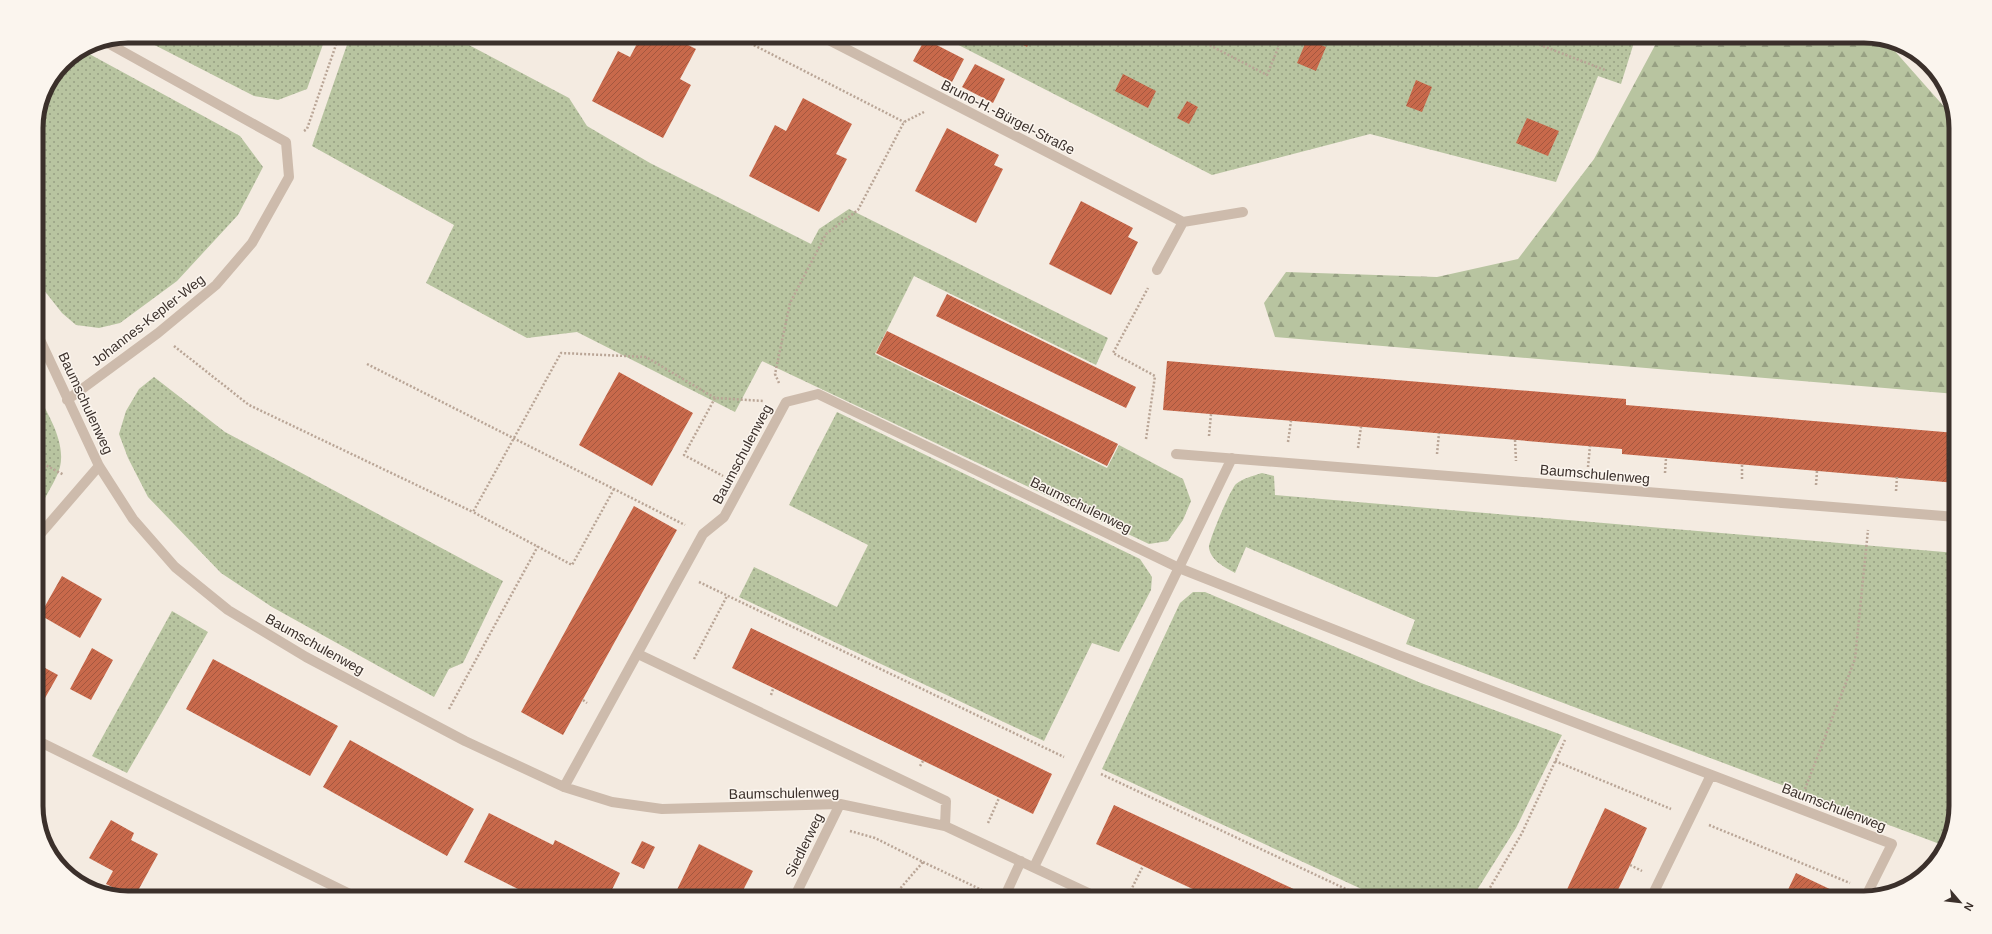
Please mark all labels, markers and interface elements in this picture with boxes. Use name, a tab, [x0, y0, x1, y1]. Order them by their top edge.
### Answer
street label: Bruno-H.-Bürgel-Straße	[939, 76, 1078, 158]
street label: Johannes-Kepler-Weg	[88, 271, 208, 369]
street label: Baumschulenweg	[55, 350, 117, 456]
street label: Baumschulenweg	[709, 401, 775, 507]
street label: Baumschulenweg	[1539, 461, 1651, 487]
street label: Baumschulenweg	[1028, 474, 1134, 536]
street label: Baumschulenweg	[263, 610, 367, 678]
street label: Baumschulenweg	[1780, 780, 1888, 834]
street label: Baumschulenweg	[729, 784, 839, 802]
street label: Siedlerweg	[782, 810, 826, 880]
north arrow	[1940, 882, 1980, 922]
text: N	[1962, 900, 1976, 913]

